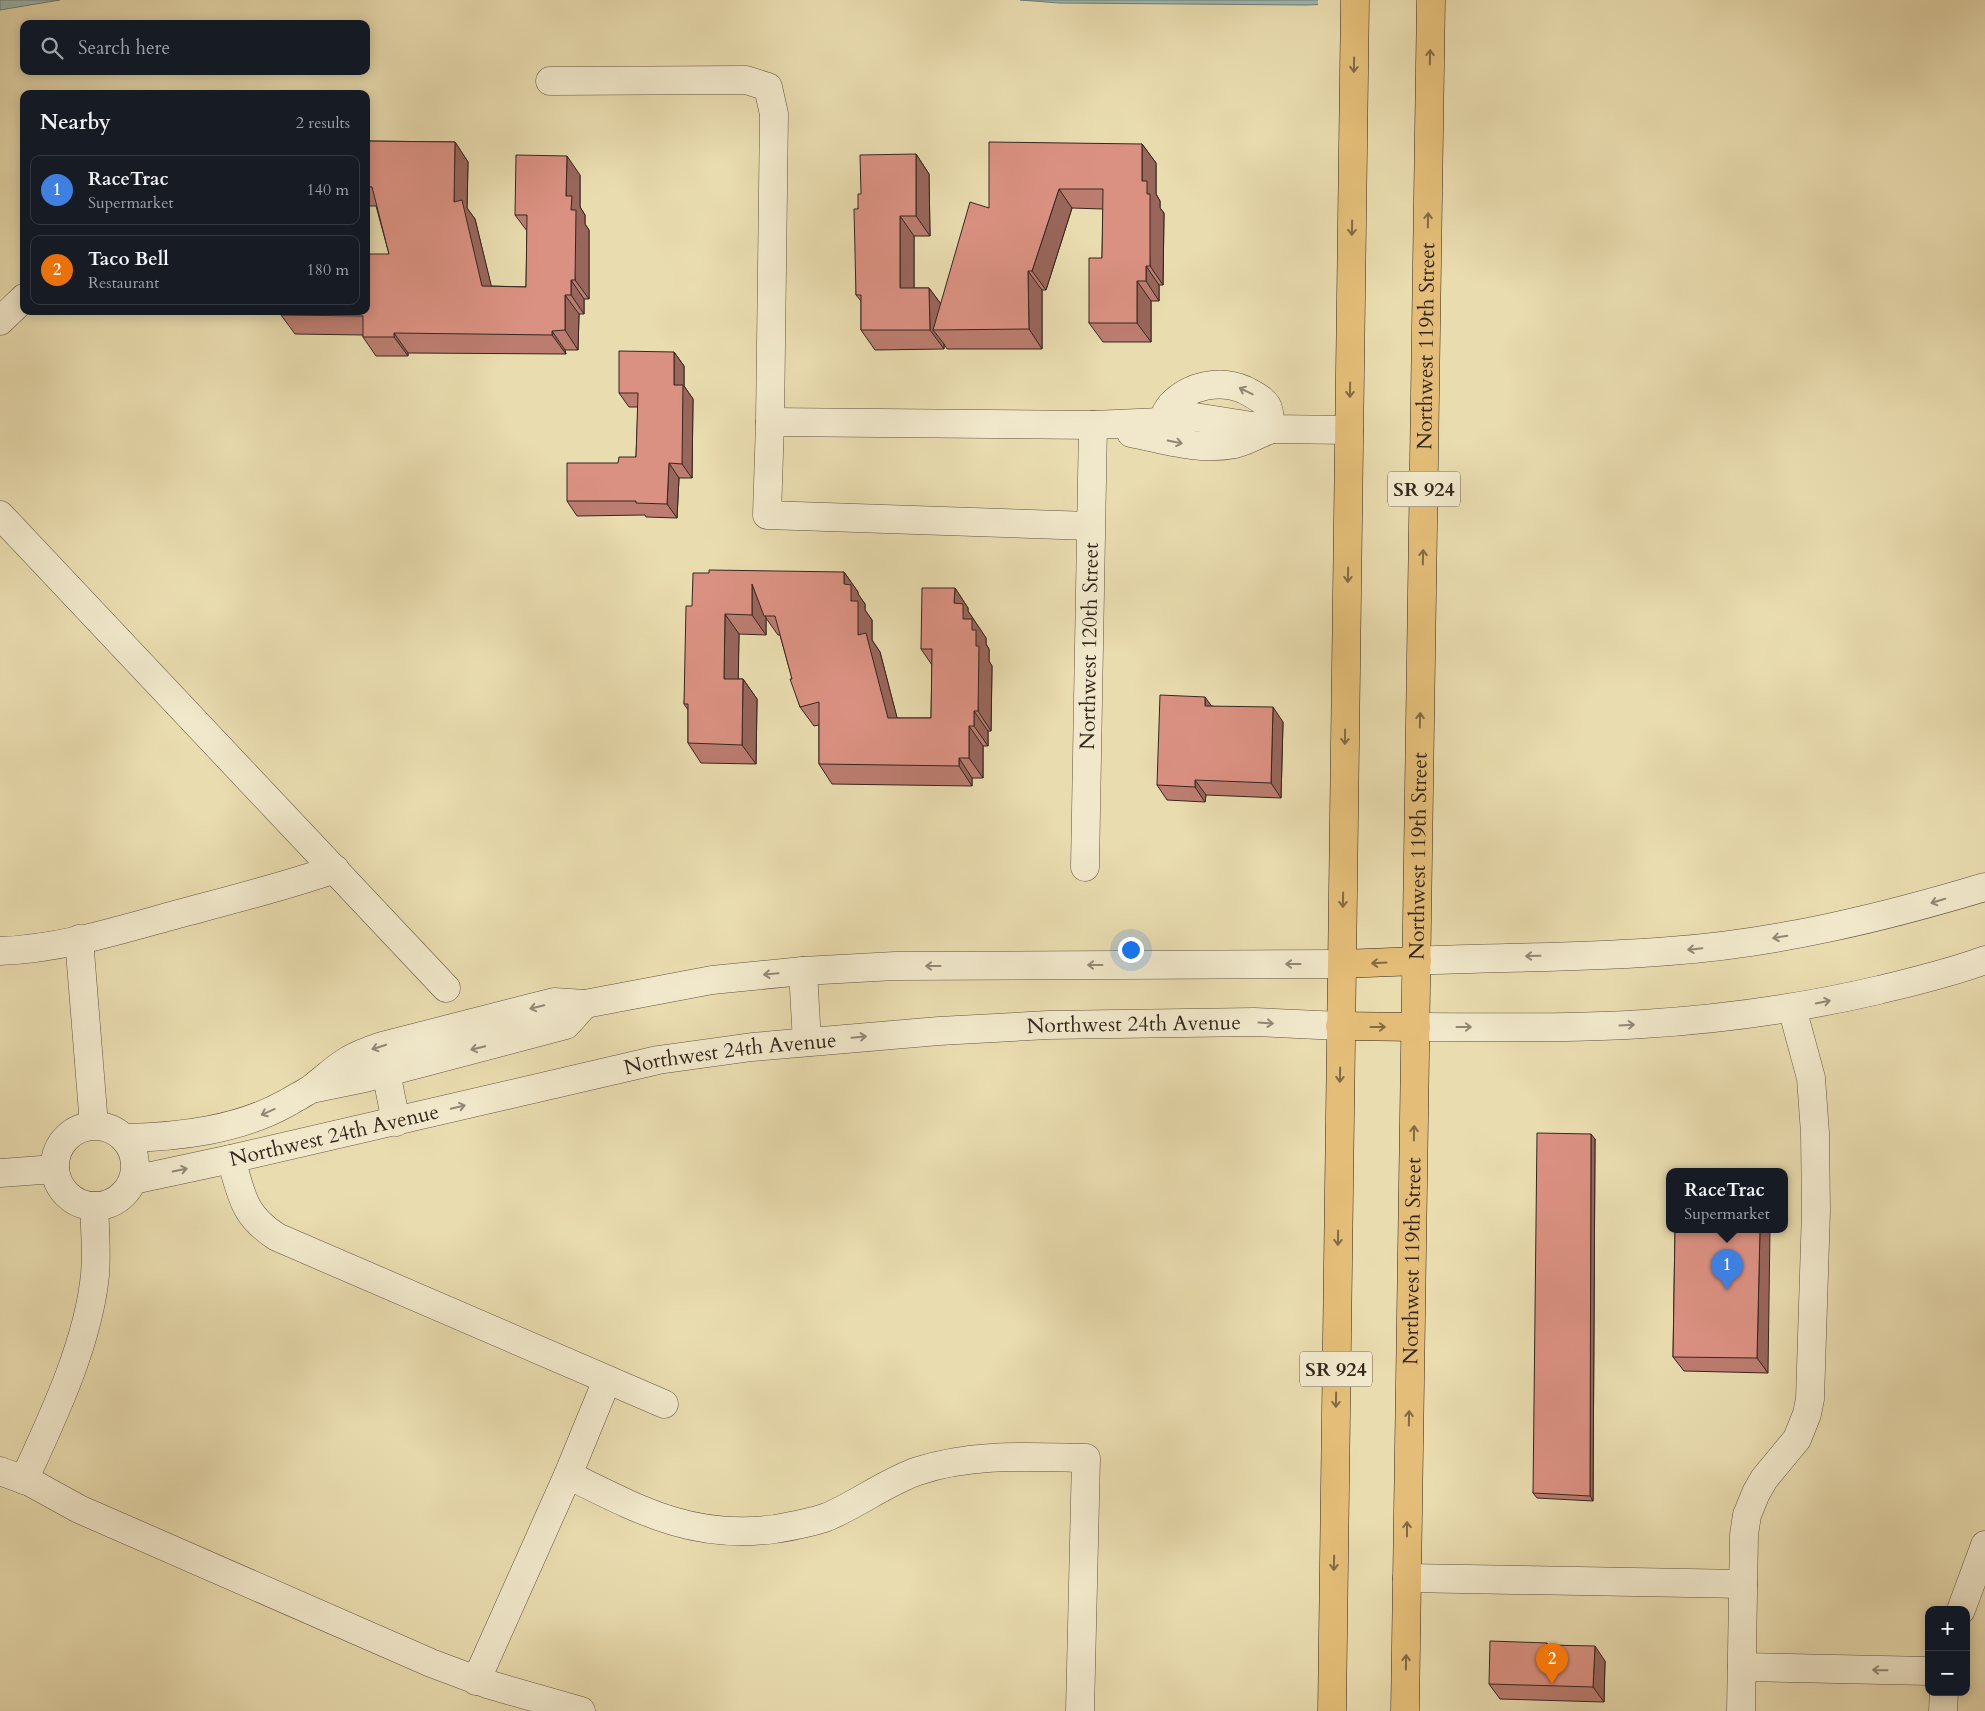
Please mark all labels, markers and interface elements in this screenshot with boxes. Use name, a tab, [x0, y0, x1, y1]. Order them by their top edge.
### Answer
search box	[20, 20, 370, 75]
icon: search	[38, 34, 66, 62]
text: Search here	[78, 35, 170, 61]
one-way arrow	[1425, 49, 1435, 66]
one-way arrow	[1349, 57, 1359, 73]
text: Nearby	[40, 108, 111, 137]
text: 2 results	[296, 112, 350, 134]
text: RaceTrac	[88, 166, 169, 192]
text: 1	[53, 179, 61, 201]
text: 140 m	[307, 179, 349, 201]
text: Supermarket	[88, 192, 174, 214]
one-way arrow	[1423, 212, 1432, 228]
one-way arrow	[1347, 220, 1357, 236]
street label: Northwest 119th Street	[1410, 242, 1442, 450]
text: Taco Bell	[88, 246, 169, 272]
text: 2	[53, 259, 61, 281]
text: 180 m	[307, 259, 349, 281]
text: Restaurant	[88, 272, 159, 294]
one-way arrow	[1345, 382, 1355, 398]
one-way arrow	[1239, 386, 1254, 396]
one-way arrow	[1166, 438, 1182, 447]
road number: SR 924	[1388, 472, 1460, 506]
street label: Northwest 120th Street	[1073, 542, 1105, 750]
one-way arrow	[1418, 549, 1428, 566]
one-way arrow	[1343, 567, 1352, 583]
one-way arrow	[1415, 712, 1425, 728]
one-way arrow	[1340, 729, 1350, 745]
street label: Northwest 119th Street	[1402, 752, 1434, 960]
one-way arrow	[1338, 892, 1348, 908]
one-way arrow	[1931, 897, 1947, 906]
one-way arrow	[1772, 932, 1788, 942]
your location	[1118, 937, 1144, 963]
one-way arrow	[1687, 944, 1703, 954]
one-way arrow	[1525, 952, 1541, 961]
one-way arrow	[1371, 958, 1387, 967]
one-way arrow	[1285, 959, 1302, 969]
one-way arrow	[1088, 960, 1104, 970]
one-way arrow	[925, 961, 942, 971]
one-way arrow	[763, 969, 779, 978]
one-way arrow	[1814, 996, 1830, 1006]
one-way arrow	[529, 1002, 545, 1012]
street label: Northwest 24th Avenue	[1026, 1008, 1241, 1041]
one-way arrow	[1258, 1018, 1274, 1027]
one-way arrow	[1619, 1020, 1635, 1029]
one-way arrow	[1370, 1022, 1386, 1032]
one-way arrow	[1456, 1022, 1472, 1032]
street label: Northwest 24th Avenue	[621, 1025, 838, 1082]
one-way arrow	[851, 1033, 867, 1042]
one-way arrow	[372, 1043, 388, 1052]
one-way arrow	[471, 1043, 487, 1053]
one-way arrow	[1335, 1066, 1345, 1083]
street label: Northwest 24th Avenue	[226, 1097, 442, 1173]
one-way arrow	[450, 1102, 466, 1111]
one-way arrow	[261, 1107, 276, 1117]
one-way arrow	[1409, 1125, 1419, 1142]
street label: Northwest 119th Street	[1396, 1157, 1428, 1365]
one-way arrow	[172, 1165, 188, 1174]
popup	[1666, 1168, 1788, 1233]
text: RaceTrac	[1684, 1177, 1765, 1203]
text: Supermarket	[1684, 1203, 1770, 1225]
one-way arrow	[1333, 1229, 1343, 1245]
pin: 1	[1711, 1249, 1743, 1290]
road number: SR 924	[1300, 1352, 1372, 1386]
one-way arrow	[1331, 1392, 1341, 1408]
one-way arrow	[1404, 1410, 1414, 1426]
one-way arrow	[1402, 1522, 1412, 1538]
one-way arrow	[1329, 1554, 1338, 1570]
map controls	[1925, 1606, 1970, 1696]
button: +	[1925, 1606, 1970, 1651]
pin: 2	[1536, 1643, 1568, 1684]
button: −	[1925, 1651, 1970, 1696]
one-way arrow	[1401, 1655, 1411, 1671]
one-way arrow	[1872, 1665, 1888, 1675]

